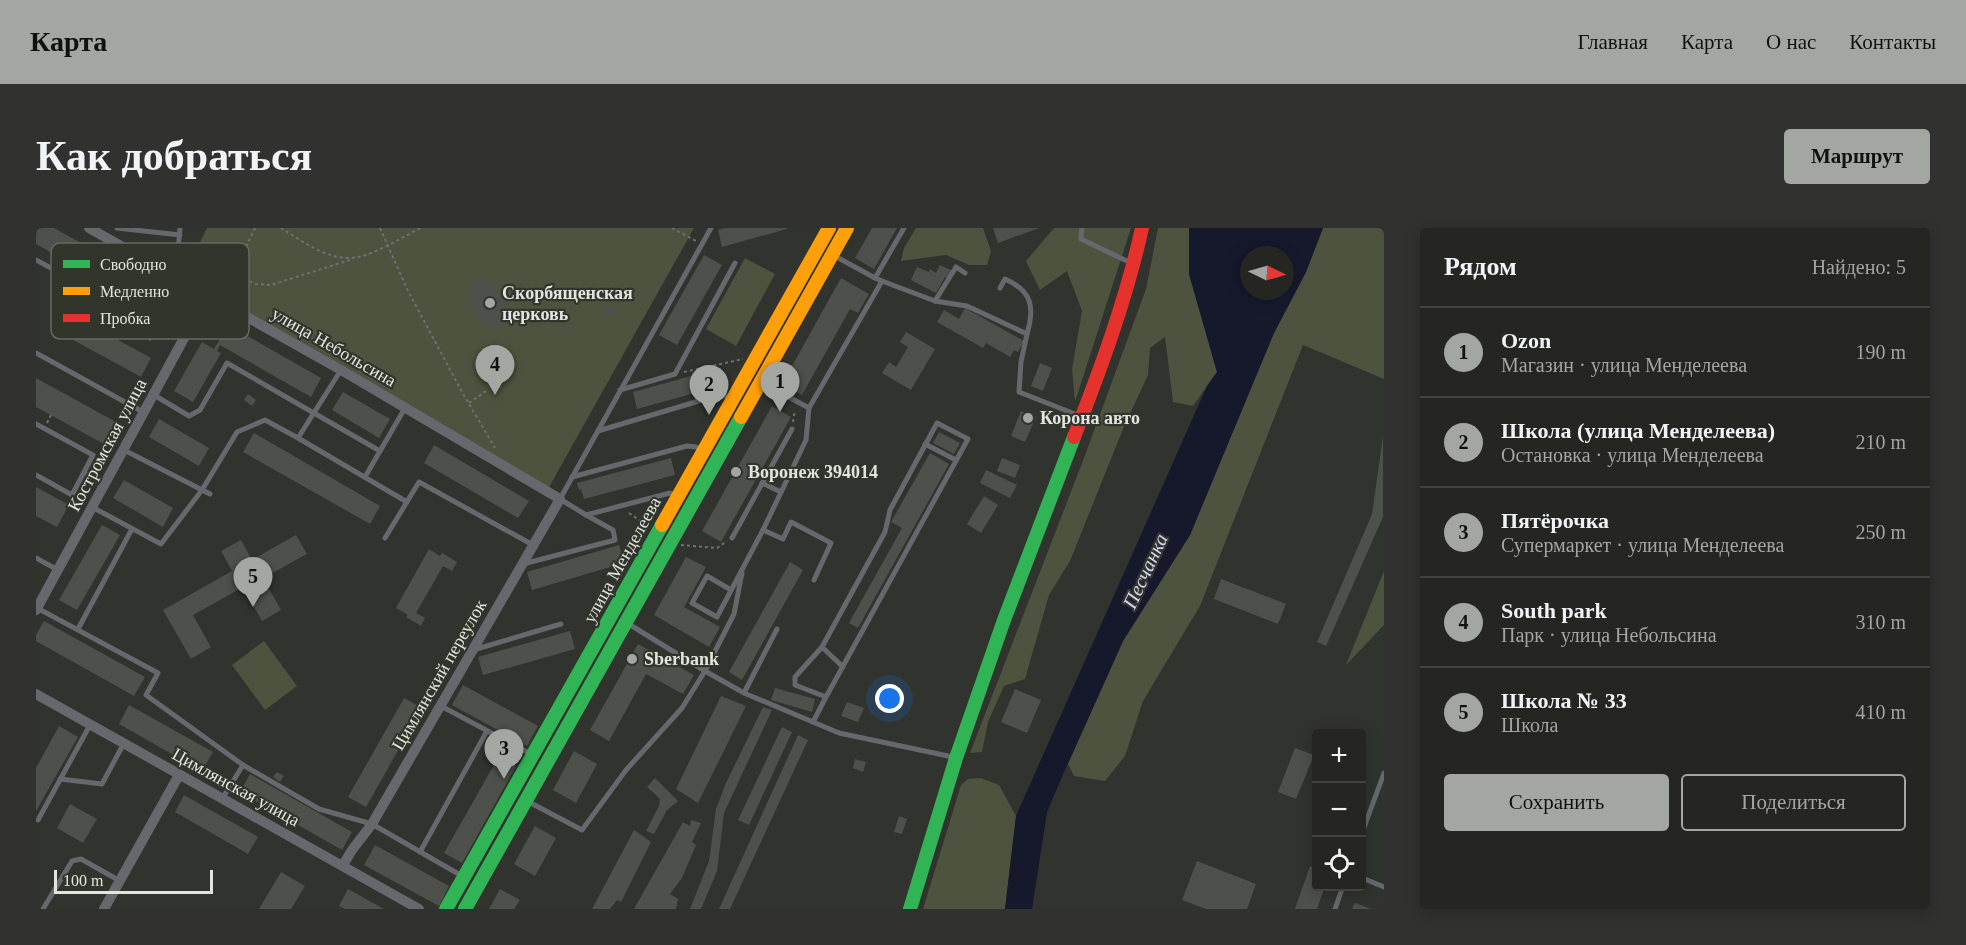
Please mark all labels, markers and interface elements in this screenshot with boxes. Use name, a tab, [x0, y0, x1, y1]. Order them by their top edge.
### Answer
text: Карта	[30, 26, 107, 57]
text: Главная	[1578, 30, 1648, 54]
text: Карта	[1681, 30, 1733, 54]
text: О нас	[1766, 30, 1816, 54]
text: Контакты	[1849, 30, 1936, 54]
button: Маршрут	[1784, 129, 1930, 184]
text: Как добраться	[36, 133, 312, 179]
legend	[51, 243, 249, 339]
north arrow	[1240, 246, 1294, 300]
text: Рядом	[1444, 252, 1517, 281]
text: Свободно	[100, 256, 167, 274]
text: Найдено: 5	[1812, 256, 1906, 278]
text: Медленно	[100, 283, 169, 301]
place label: Скорбященская церковь	[502, 283, 633, 324]
marker: Скорбященская церковь	[483, 296, 497, 310]
street label: улица Небольсина	[268, 303, 400, 391]
text: Пробка	[100, 310, 150, 328]
text: Ozon	[1501, 328, 1551, 353]
text: 1	[1459, 341, 1469, 363]
text: 190 m	[1855, 341, 1906, 363]
pin: 4	[476, 346, 514, 395]
text: Магазин · улица Менделеева	[1501, 354, 1747, 376]
pin: 1	[760, 362, 800, 412]
pin: 2	[690, 366, 728, 415]
street label: Костромская улица	[64, 375, 150, 515]
place label: Корона авто	[1040, 408, 1140, 428]
marker: Корона авто	[1021, 411, 1035, 425]
text: Школа (улица Менделеева)	[1501, 418, 1775, 443]
text: 2	[1459, 431, 1469, 453]
text: 210 m	[1855, 431, 1906, 453]
text: Остановка · улица Менделеева	[1501, 444, 1764, 466]
place label: Воронеж 394014	[748, 462, 878, 482]
marker: Воронеж 394014	[729, 465, 743, 479]
street label: улица Менделеева	[579, 494, 665, 626]
text: Пятёрочка	[1501, 508, 1609, 533]
text: 3	[1459, 521, 1469, 543]
text: 250 m	[1855, 521, 1906, 543]
water label: Песчанка	[1118, 530, 1172, 613]
text: Супермаркет · улица Менделеева	[1501, 534, 1784, 556]
pin: 5	[234, 558, 272, 607]
street label: Цимлянский переулок	[388, 596, 490, 754]
text: South park	[1501, 598, 1607, 623]
text: 4	[1459, 611, 1469, 633]
text: 310 m	[1855, 611, 1906, 633]
text: Парк · улица Небольсина	[1501, 624, 1717, 646]
place label: Sberbank	[644, 649, 719, 669]
marker: Sberbank	[625, 652, 639, 666]
your location	[875, 684, 904, 713]
text: Школа № 33	[1501, 688, 1627, 713]
text: 5	[1459, 701, 1469, 723]
text: 410 m	[1855, 701, 1906, 723]
text: Школа	[1501, 714, 1558, 736]
map controls	[1312, 729, 1366, 891]
button: +	[1312, 729, 1366, 783]
pin: 3	[484, 730, 524, 779]
street label: Цимлянская улица	[169, 744, 303, 830]
button: Сохранить	[1444, 774, 1669, 831]
button: Поделиться	[1681, 774, 1906, 831]
button: −	[1312, 783, 1366, 837]
button: locate	[1312, 837, 1366, 891]
scale bar	[54, 867, 213, 894]
text: 100 m	[63, 872, 103, 889]

